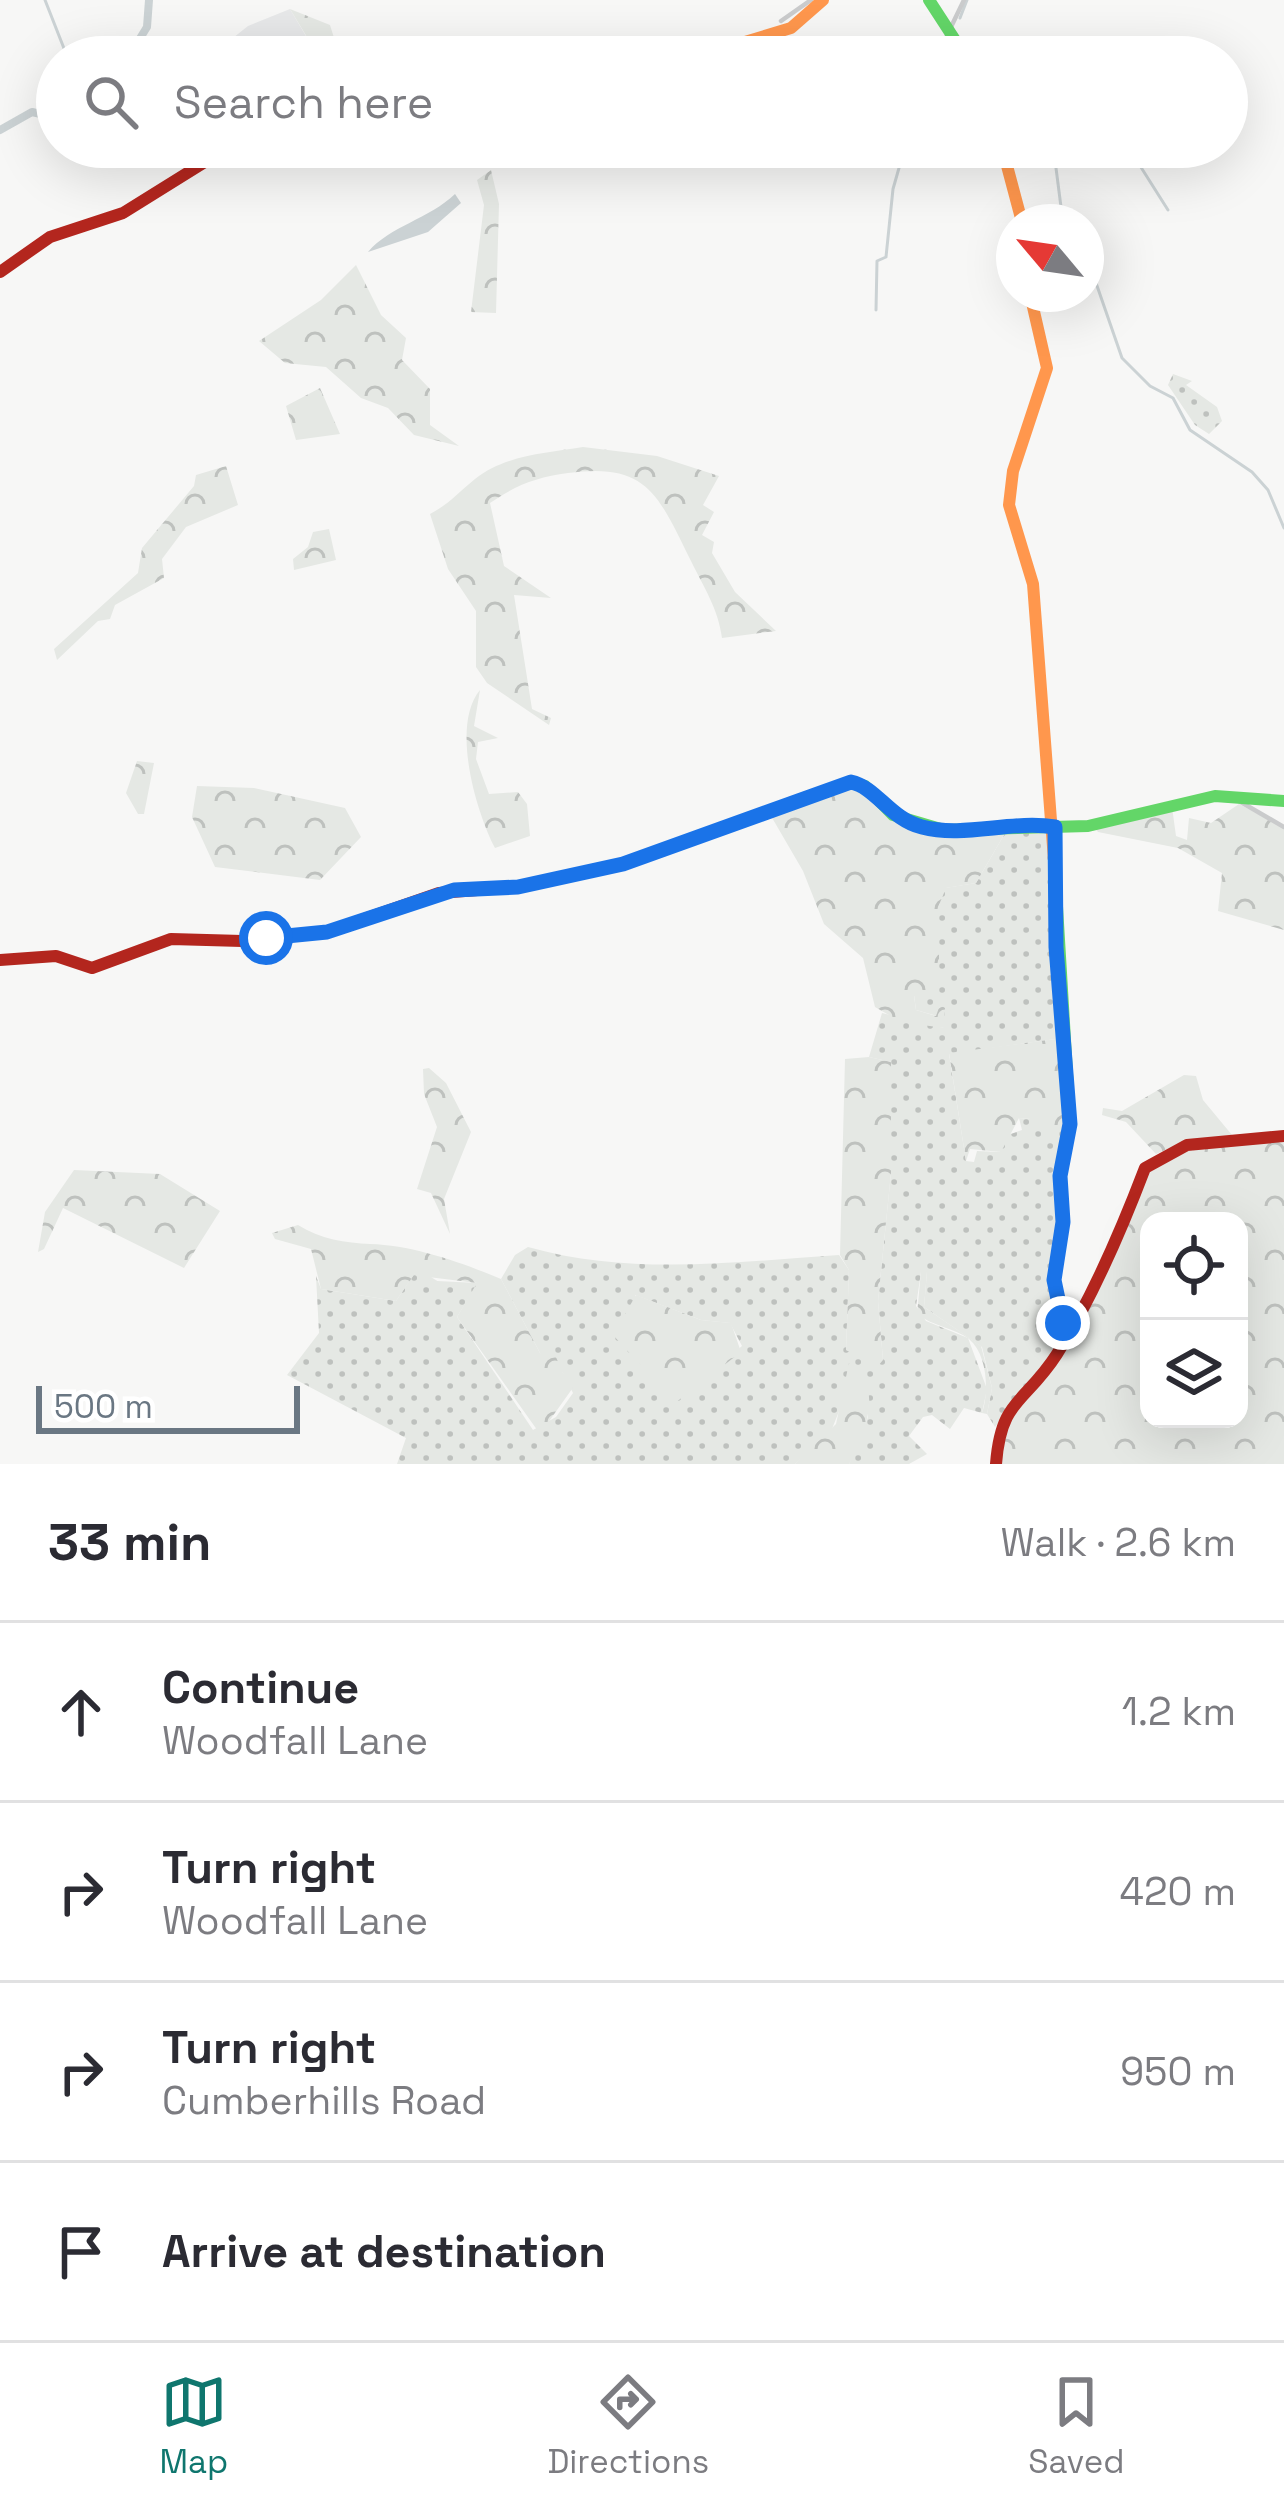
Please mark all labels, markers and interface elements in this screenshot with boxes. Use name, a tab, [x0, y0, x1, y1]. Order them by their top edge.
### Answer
search box	[36, 36, 1248, 168]
icon: search	[78, 69, 144, 135]
text: Search here	[174, 74, 433, 131]
north arrow	[996, 204, 1104, 312]
route start	[239, 911, 293, 965]
map controls	[1140, 1212, 1248, 1428]
button: locate	[1140, 1212, 1248, 1320]
route end	[1036, 1296, 1090, 1350]
button: layers	[1140, 1320, 1248, 1428]
scale bar	[36, 1380, 300, 1433]
text: 500 m	[54, 1386, 153, 1428]
text: 33 min	[48, 1510, 212, 1575]
text: Walk · 2.6 km	[1001, 1518, 1236, 1567]
text: Continue	[162, 1659, 359, 1716]
icon: ahead	[48, 1679, 114, 1745]
text: 1.2 km	[1122, 1687, 1236, 1736]
text: Woodfall Lane	[162, 1716, 428, 1765]
text: Turn right	[162, 1839, 376, 1896]
icon: right	[48, 1859, 114, 1925]
text: 420 m	[1120, 1867, 1236, 1916]
text: Woodfall Lane	[162, 1896, 428, 1945]
text: Turn right	[162, 2019, 376, 2076]
icon: right	[48, 2039, 114, 2105]
text: 950 m	[1120, 2047, 1236, 2096]
text: Cumberhills Road	[162, 2076, 486, 2125]
icon: arrive	[48, 2219, 114, 2285]
text: Arrive at destination	[162, 2223, 606, 2280]
tab: Map	[160, 2369, 228, 2483]
tab: Directions	[547, 2369, 709, 2483]
tab: Saved	[1028, 2369, 1124, 2483]

